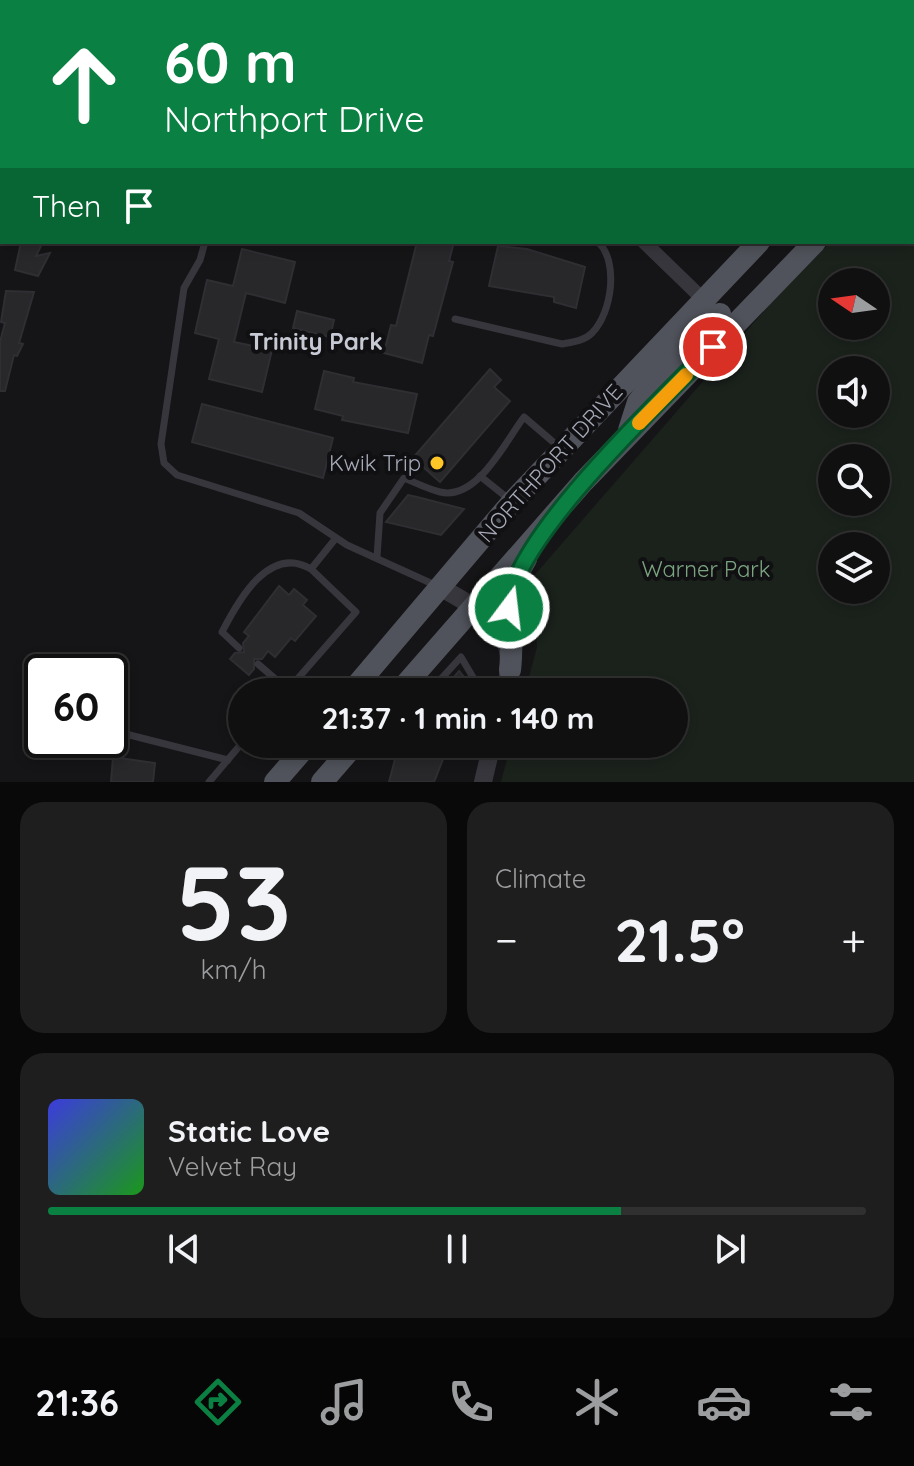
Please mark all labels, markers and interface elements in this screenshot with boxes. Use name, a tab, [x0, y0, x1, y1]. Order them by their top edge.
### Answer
text: 60 m	[164, 27, 297, 97]
icon: ahead	[32, 32, 136, 136]
text: Northport Drive	[164, 96, 425, 141]
icon: arrive	[117, 184, 161, 228]
text: Then	[32, 187, 101, 225]
north arrow	[818, 268, 890, 340]
map controls	[818, 268, 890, 604]
pin	[679, 313, 747, 381]
icon: arrive	[691, 325, 735, 369]
district label: Trinity Park	[249, 326, 383, 356]
button: sound	[818, 356, 890, 428]
street label: NORTHPORT DRIVE	[472, 378, 628, 548]
button: search	[818, 444, 890, 516]
place label: Kwik Trip	[329, 449, 421, 477]
marker: Kwik Trip	[428, 454, 446, 472]
button: layers	[818, 532, 890, 604]
park label: Warner Park	[641, 555, 771, 583]
position arrow	[467, 566, 551, 650]
speed limit sign: 60	[24, 654, 128, 758]
text: 21:37 · 1 min · 140 m	[322, 699, 594, 737]
text: 53	[176, 836, 291, 966]
text: Climate	[495, 862, 586, 895]
text: 21.5°	[614, 902, 745, 977]
text: −	[495, 912, 518, 967]
text: +	[841, 912, 866, 967]
text: km/h	[201, 953, 266, 986]
text: Static Love	[168, 1112, 330, 1150]
text: Velvet Ray	[168, 1150, 297, 1183]
icon: previous	[162, 1227, 206, 1271]
icon: pause	[435, 1227, 479, 1271]
icon: next	[708, 1227, 752, 1271]
icon: directions	[190, 1374, 246, 1430]
icon: music	[316, 1374, 372, 1430]
icon: phone	[443, 1374, 499, 1430]
icon: climate	[569, 1374, 625, 1430]
icon: car	[696, 1374, 752, 1430]
icon: filters	[823, 1374, 879, 1430]
text: 21:36	[35, 1380, 119, 1425]

